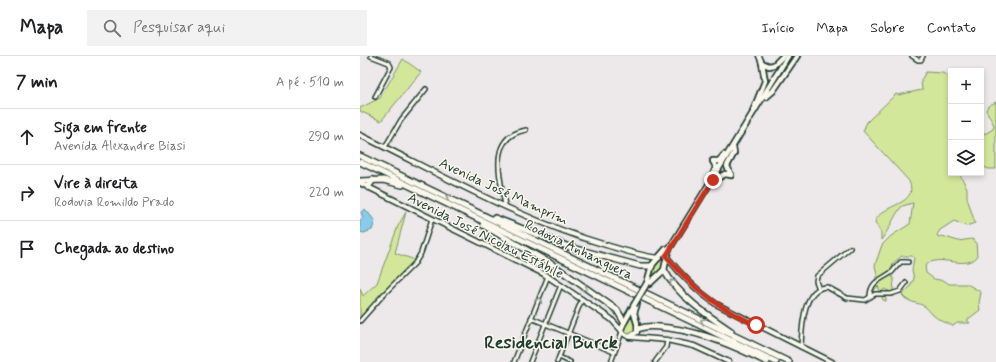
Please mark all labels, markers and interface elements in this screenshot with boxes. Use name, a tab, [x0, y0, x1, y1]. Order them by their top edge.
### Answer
search box	[87, 10, 367, 46]
text: Mapa	[20, 15, 63, 40]
icon: search	[101, 17, 123, 39]
text: Pesquisar aqui	[133, 18, 225, 38]
text: Início	[761, 19, 794, 37]
text: Mapa	[816, 19, 848, 37]
text: Sobre	[870, 19, 905, 37]
text: Contato	[927, 19, 976, 37]
map controls	[948, 68, 984, 176]
button: +	[948, 68, 984, 104]
text: 7 min	[16, 71, 58, 93]
text: A pé · 510 m	[276, 74, 344, 91]
button: −	[948, 104, 984, 140]
text: Siga em frente	[54, 118, 147, 138]
icon: ahead	[16, 126, 38, 148]
text: 290 m	[308, 128, 344, 145]
text: Avenida Alexandre Biasi	[54, 138, 186, 155]
button: layers	[948, 140, 984, 176]
street label: Avenida José Mamprim	[436, 154, 571, 230]
route end	[704, 171, 722, 189]
text: Vire à direita	[54, 174, 138, 194]
icon: right	[16, 182, 38, 204]
text: 220 m	[309, 184, 344, 201]
street label: Avenida José Nicolau Estábile	[405, 189, 567, 283]
text: Rodovia Romildo Prado	[54, 194, 174, 211]
one-way arrow	[444, 194, 452, 202]
street label: Rodovia Anhanguera	[522, 216, 636, 284]
icon: arrive	[16, 238, 38, 260]
text: Chegada ao destino	[54, 239, 174, 259]
one-way arrow	[669, 279, 676, 286]
one-way arrow	[581, 283, 588, 290]
one-way arrow	[534, 296, 542, 303]
route start	[747, 316, 765, 334]
one-way arrow	[700, 318, 708, 326]
district label: Residencial Burck	[484, 331, 618, 355]

